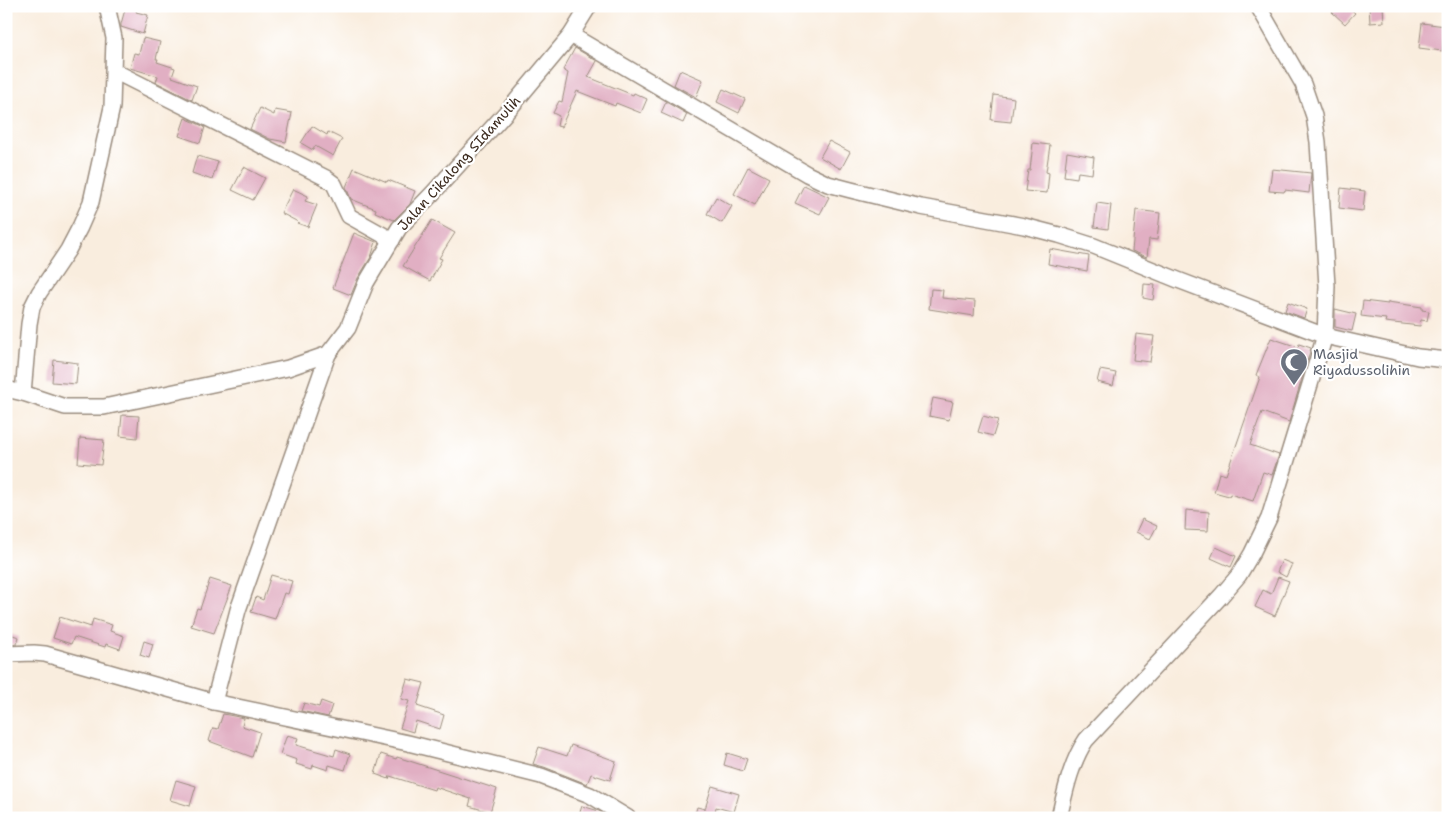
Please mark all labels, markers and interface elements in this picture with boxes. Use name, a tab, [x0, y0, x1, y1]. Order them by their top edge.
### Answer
street label: Jalan Cikalong SIdamulih	[394, 92, 524, 234]
place label: Masjid Riyadussolihin	[1313, 345, 1411, 379]
mosque icon: Masjid Riyadussolihin	[1279, 347, 1309, 386]

